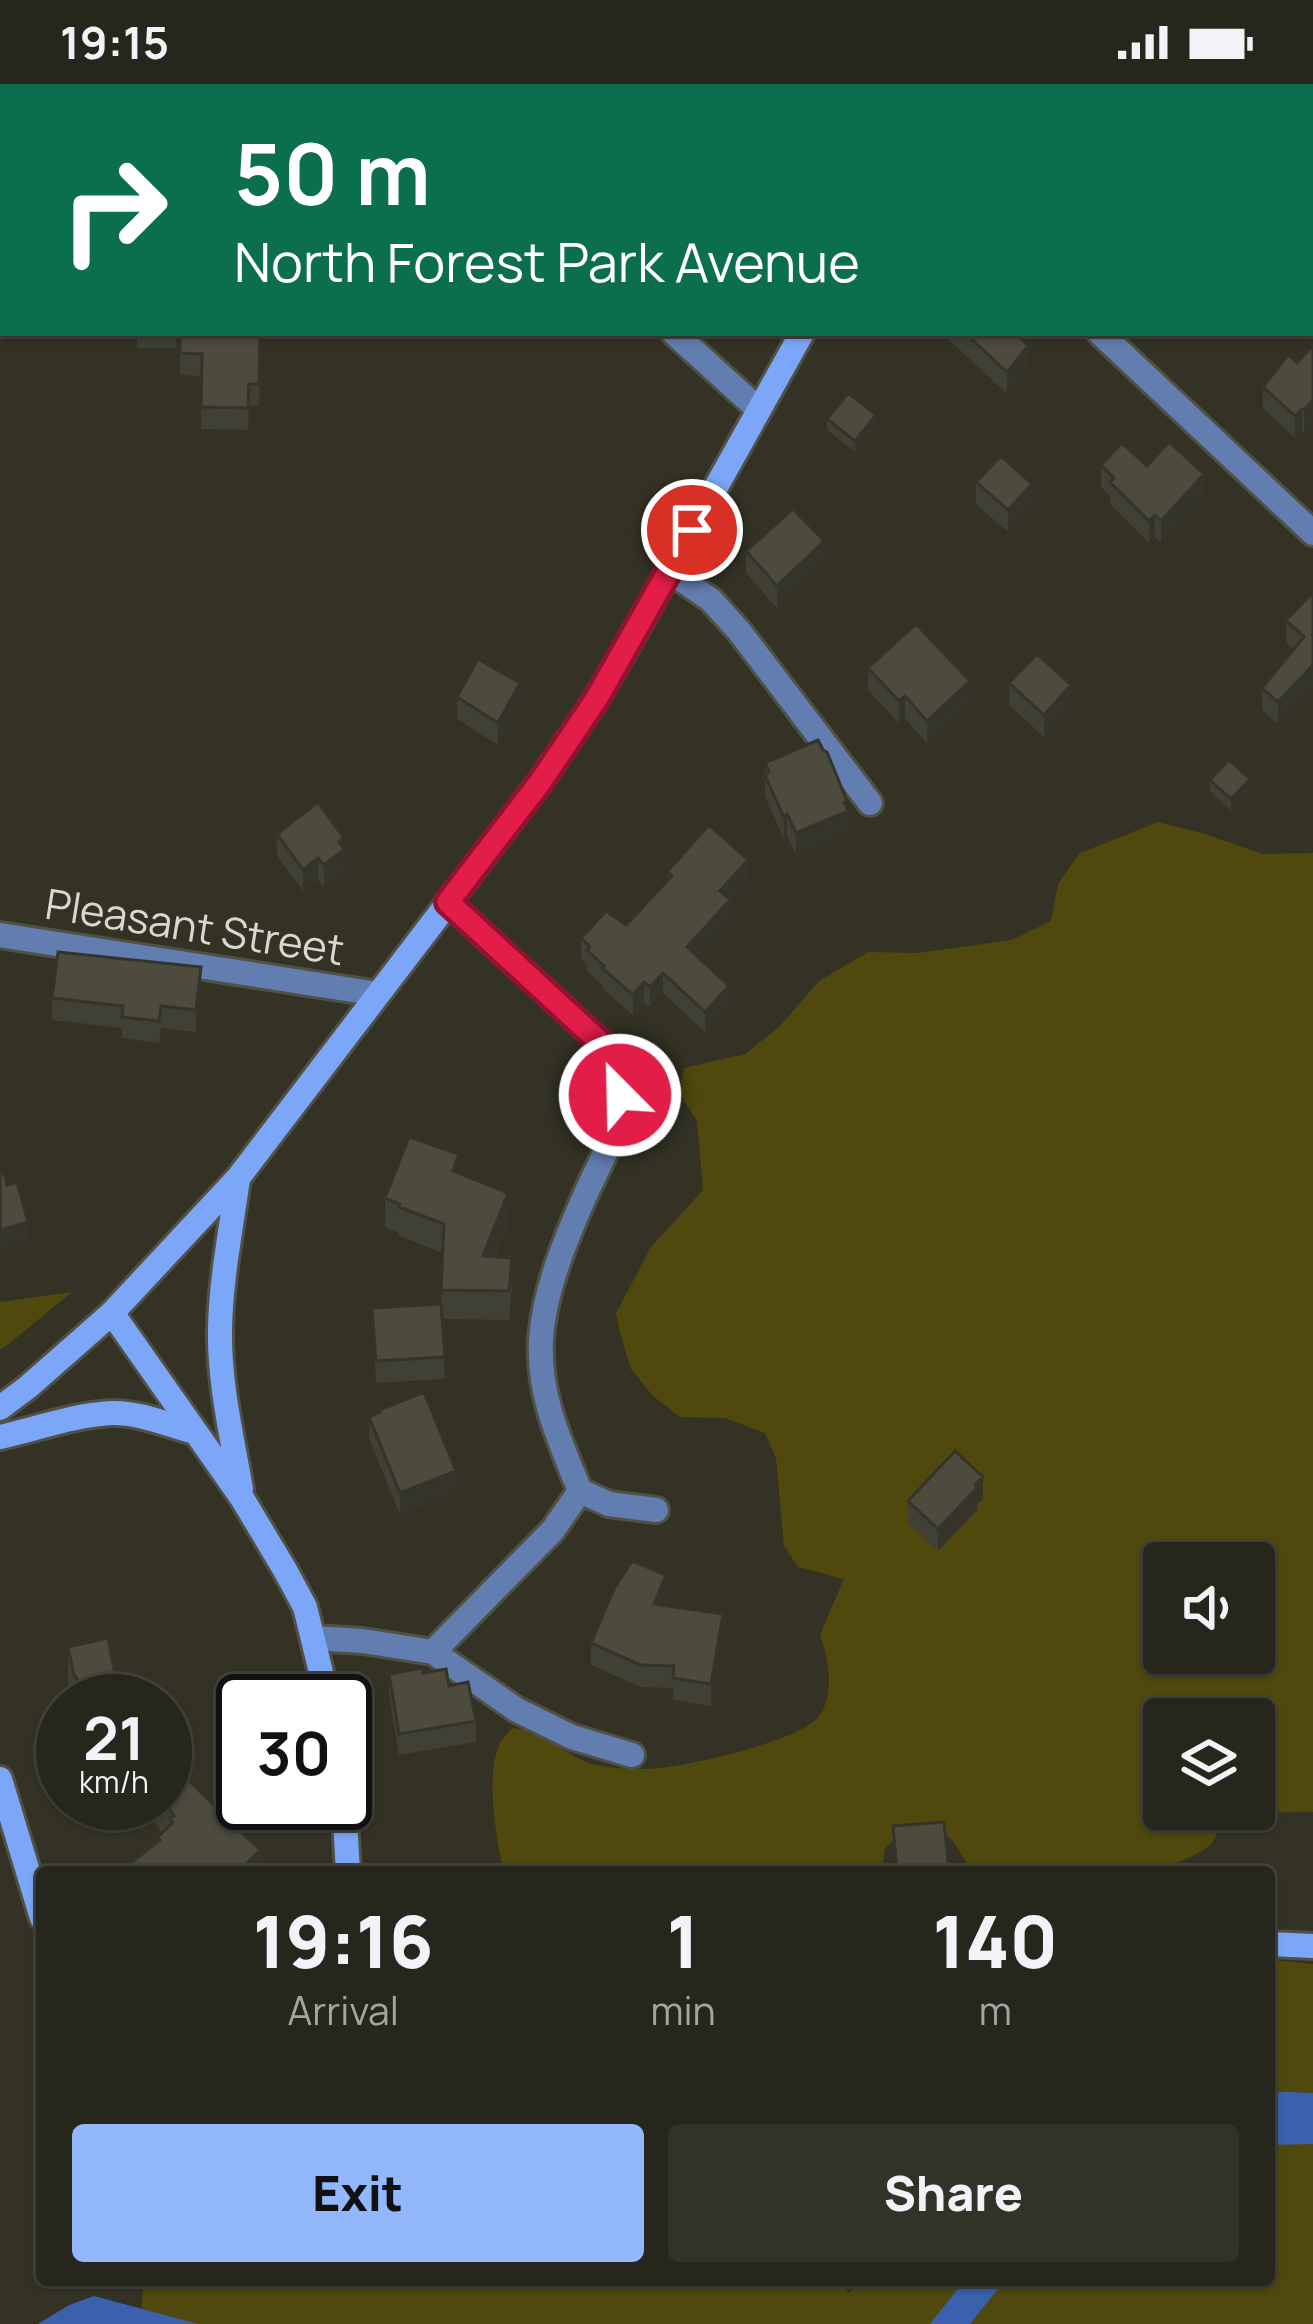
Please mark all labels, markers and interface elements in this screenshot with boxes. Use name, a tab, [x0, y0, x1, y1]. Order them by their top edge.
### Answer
text: 19:15	[60, 11, 169, 73]
text: 50 m	[234, 115, 431, 230]
icon: right	[36, 132, 192, 288]
text: North Forest Park Avenue	[234, 224, 860, 298]
pin	[641, 479, 743, 581]
icon: arrive	[659, 497, 725, 563]
street label: Pleasant Street	[42, 874, 348, 978]
position arrow	[557, 1032, 683, 1158]
map controls	[1143, 1542, 1275, 1830]
button: sound	[1143, 1542, 1275, 1674]
speed limit sign: 30	[216, 1674, 372, 1830]
text: 21	[83, 1696, 145, 1778]
button: layers	[1143, 1698, 1275, 1830]
text: km/h	[79, 1761, 149, 1802]
text: 19:16	[253, 1891, 434, 1990]
text: 1	[667, 1891, 699, 1990]
text: 140	[933, 1891, 1058, 1990]
text: Arrival	[288, 1983, 399, 2037]
text: min	[650, 1983, 716, 2037]
text: m	[979, 1983, 1012, 2037]
button: Exit	[72, 2124, 644, 2262]
button: Share	[668, 2124, 1239, 2262]

